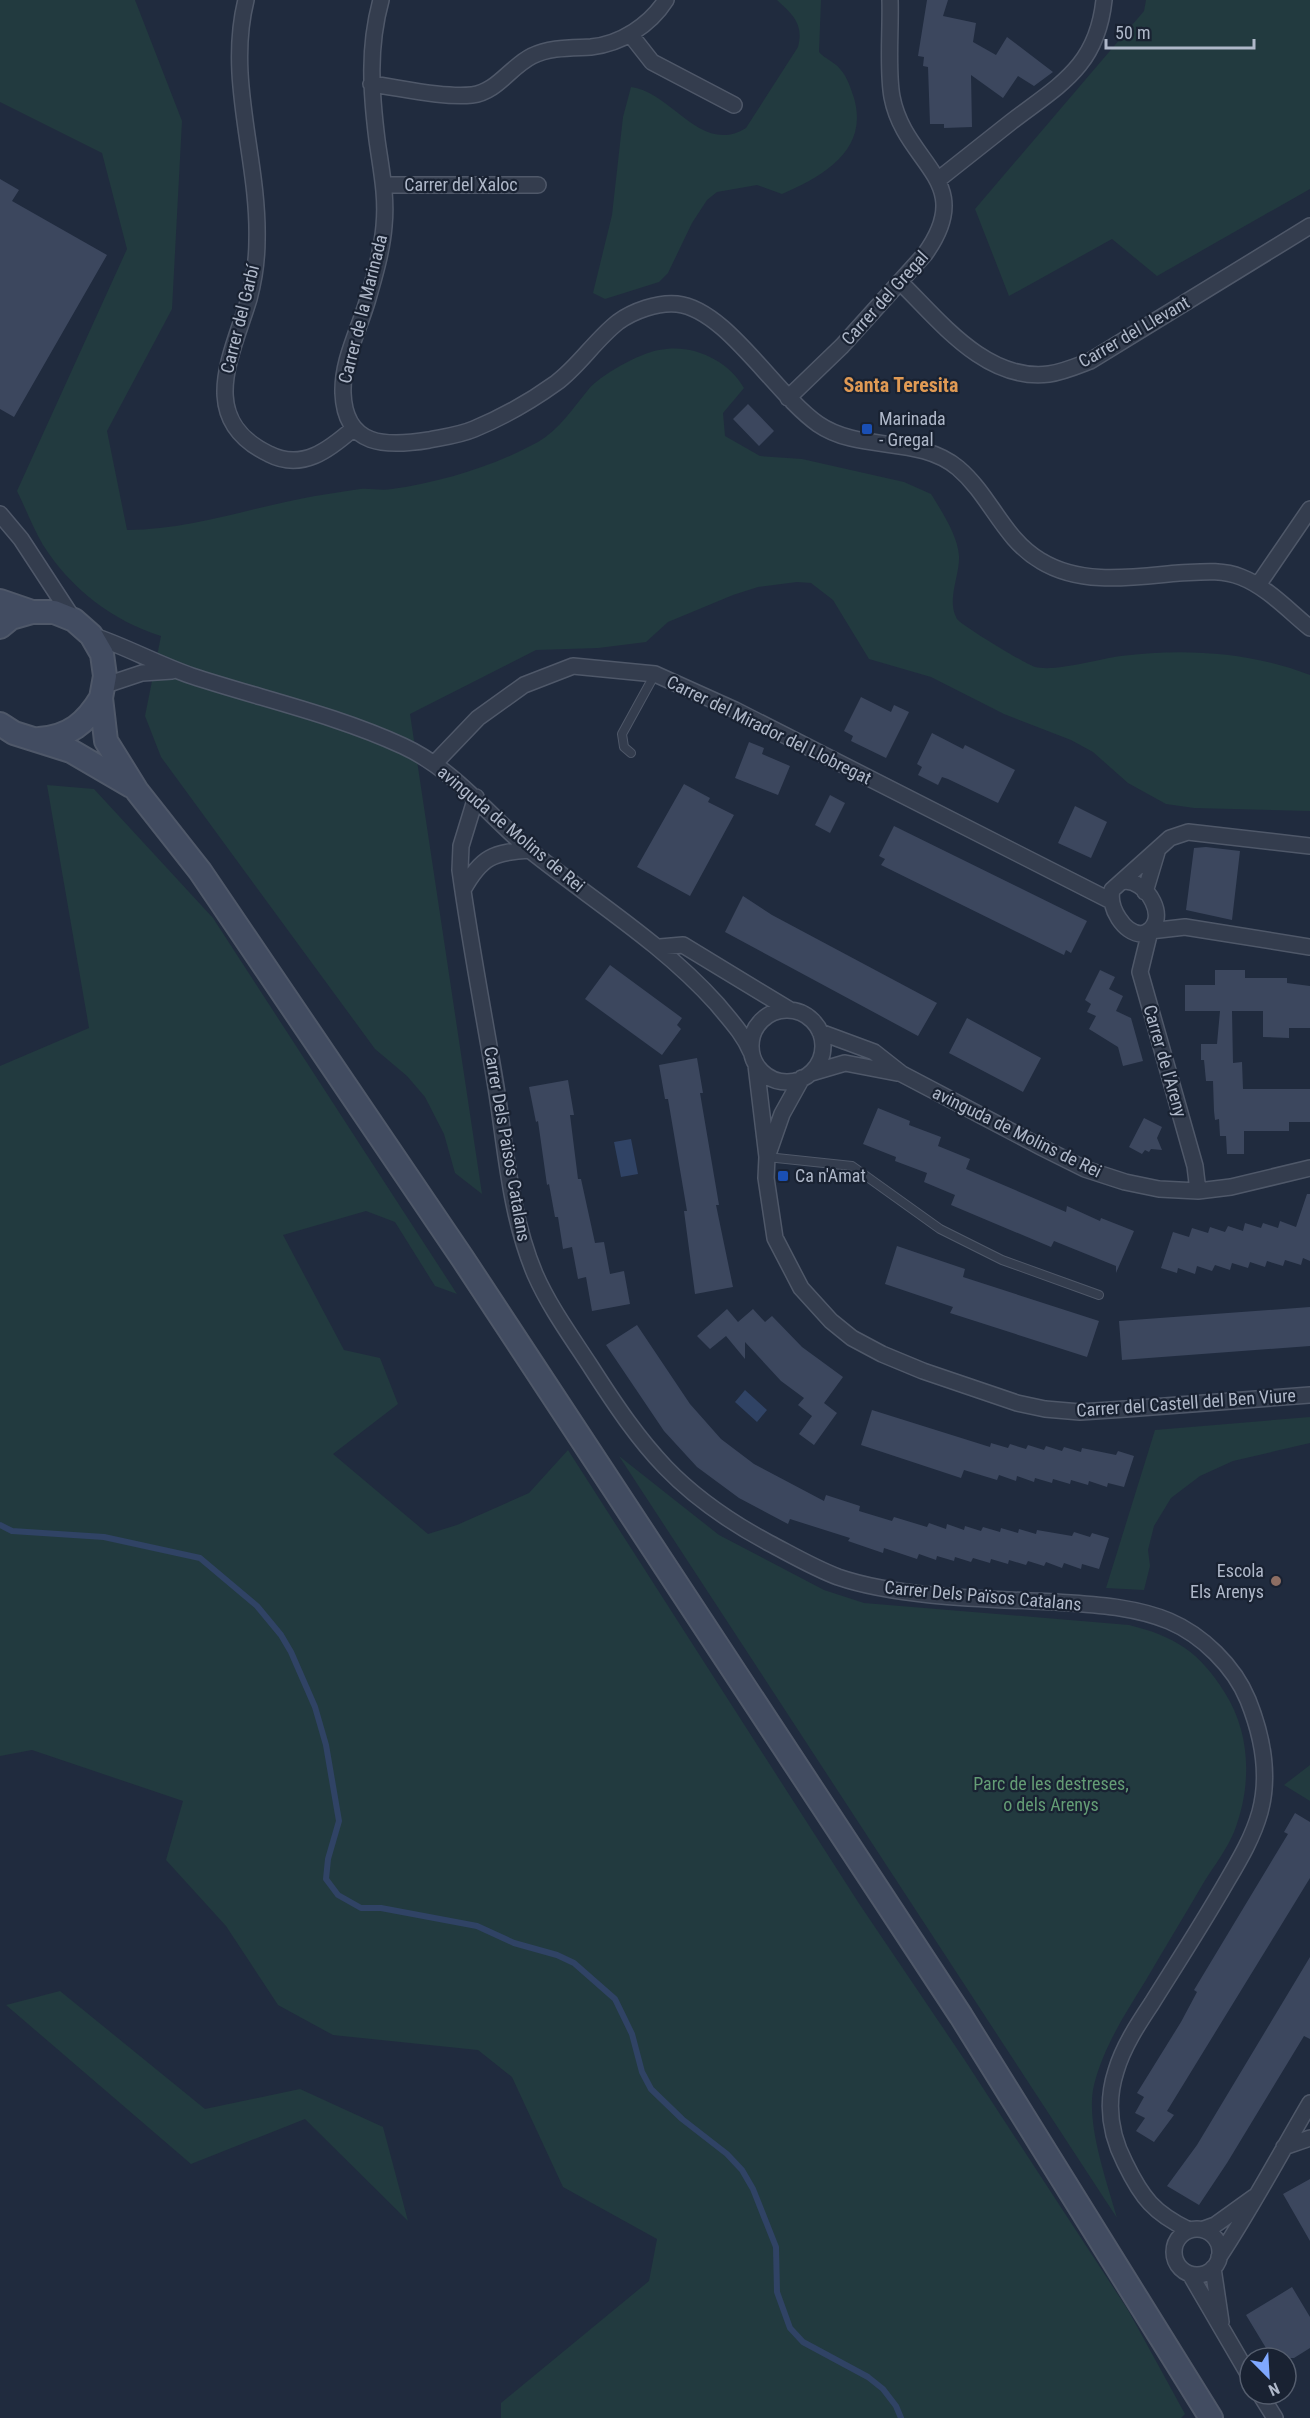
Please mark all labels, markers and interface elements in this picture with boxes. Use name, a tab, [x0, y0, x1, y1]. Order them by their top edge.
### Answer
scale bar	[1106, 12, 1254, 50]
text: 50 m	[1115, 22, 1150, 43]
street label: Carrer del Xaloc	[404, 174, 518, 195]
street label: Carrer de la Marinada	[334, 232, 391, 386]
street label: Carrer del Gregal	[837, 246, 932, 349]
street label: Carrer del Garbí	[216, 262, 263, 375]
street label: Carrer del Llevant	[1075, 291, 1193, 372]
district label: Santa Teresita	[844, 373, 958, 397]
place label: Marinada - Gregal	[879, 408, 946, 450]
marker: Marinada - Gregal	[860, 422, 874, 436]
street label: Carrer del Mirador del Llobregat	[663, 671, 875, 788]
street label: avinguda de Molins de Rei	[434, 761, 589, 896]
street label: Carrer de l'Areny	[1139, 1002, 1192, 1120]
street label: Carrer Dels Països Catalans	[480, 1045, 535, 1243]
street label: avinguda de Molins de Rei	[929, 1081, 1105, 1182]
place label: Ca n'Amat	[795, 1165, 866, 1186]
marker: Ca n'Amat	[776, 1169, 790, 1183]
street label: Carrer del Castell del Ben Viure	[1076, 1384, 1296, 1421]
place label: Escola Els Arenys	[1190, 1560, 1264, 1602]
marker: Escola Els Arenys	[1269, 1574, 1283, 1588]
street label: Carrer Dels Països Catalans	[884, 1576, 1082, 1615]
park label: Parc de les destreses, o dels Arenys	[973, 1773, 1129, 1815]
north arrow	[1238, 2346, 1298, 2406]
text: N	[1266, 2379, 1282, 2400]

